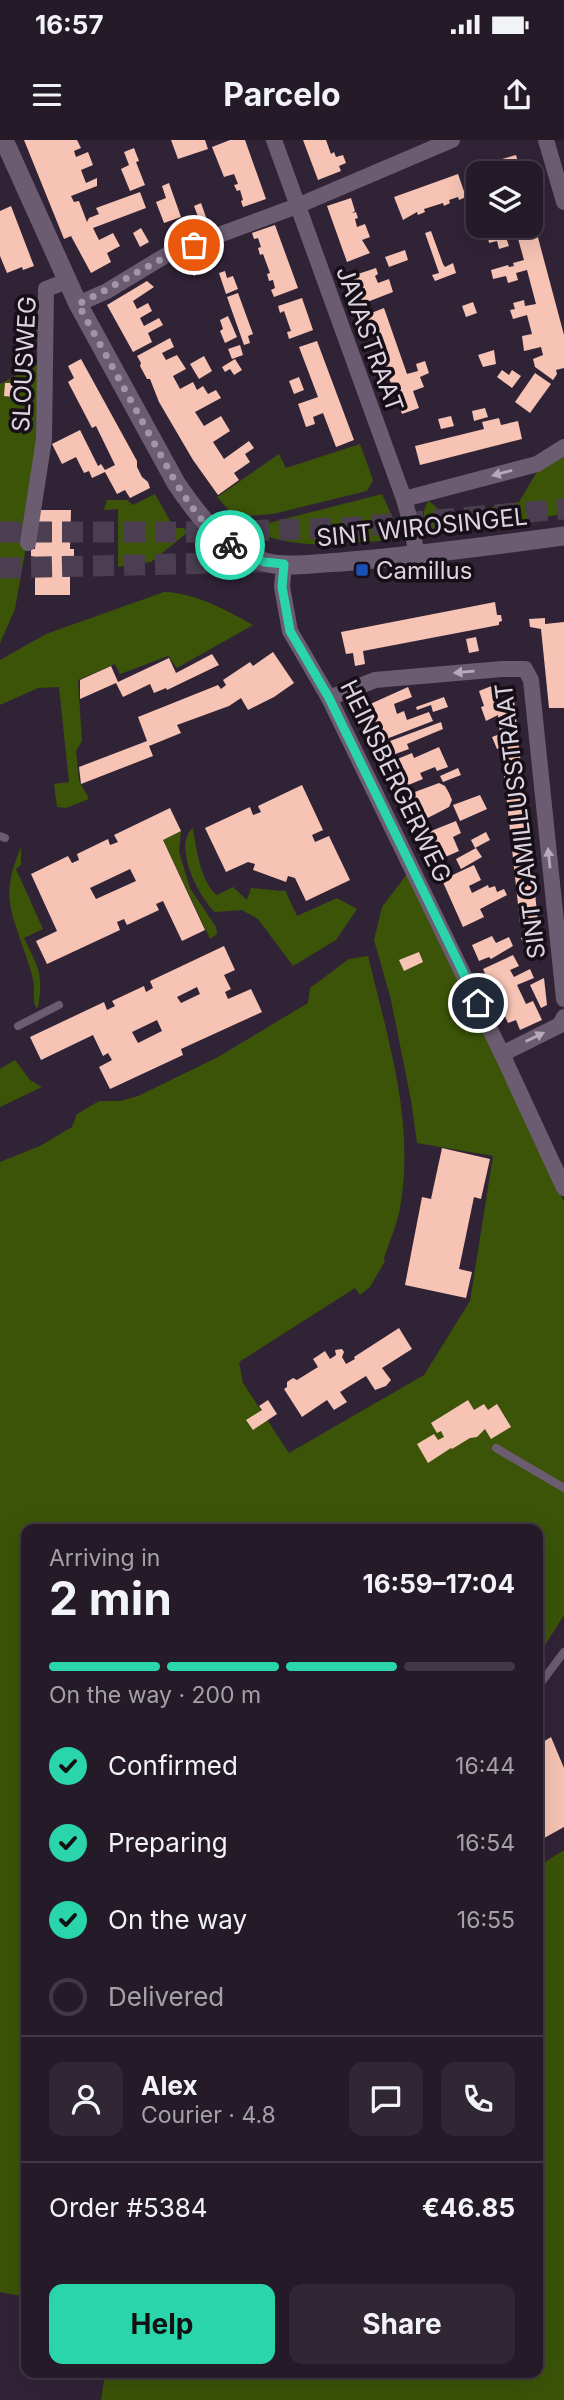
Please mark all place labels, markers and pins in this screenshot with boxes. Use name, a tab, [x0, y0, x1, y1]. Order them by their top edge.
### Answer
pin	[164, 215, 224, 275]
place label: Camillus	[376, 556, 472, 585]
marker: Camillus	[354, 562, 370, 578]
pin	[448, 973, 508, 1033]

